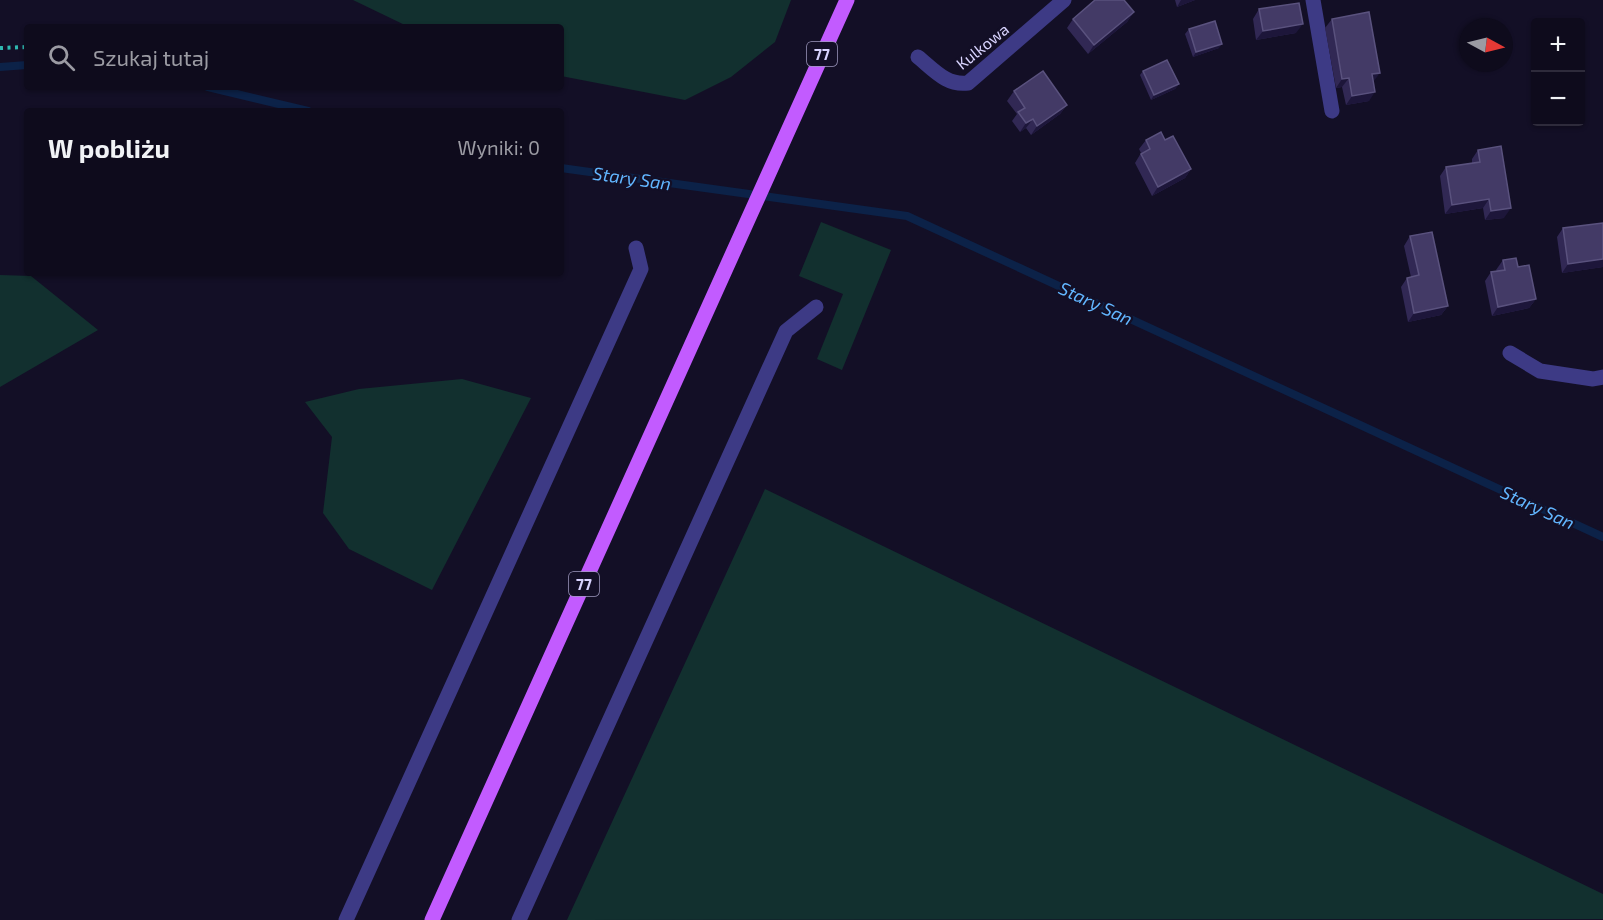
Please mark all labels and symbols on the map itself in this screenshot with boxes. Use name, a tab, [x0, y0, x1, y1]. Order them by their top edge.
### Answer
north arrow	[1459, 18, 1513, 72]
street label: Kulkowa	[952, 19, 1012, 73]
road number: 77	[807, 42, 837, 66]
water label: Stary San	[591, 162, 673, 194]
water label: Stary San	[1056, 276, 1136, 330]
water label: Stary San	[1498, 480, 1578, 534]
road number: 77	[569, 572, 599, 596]

